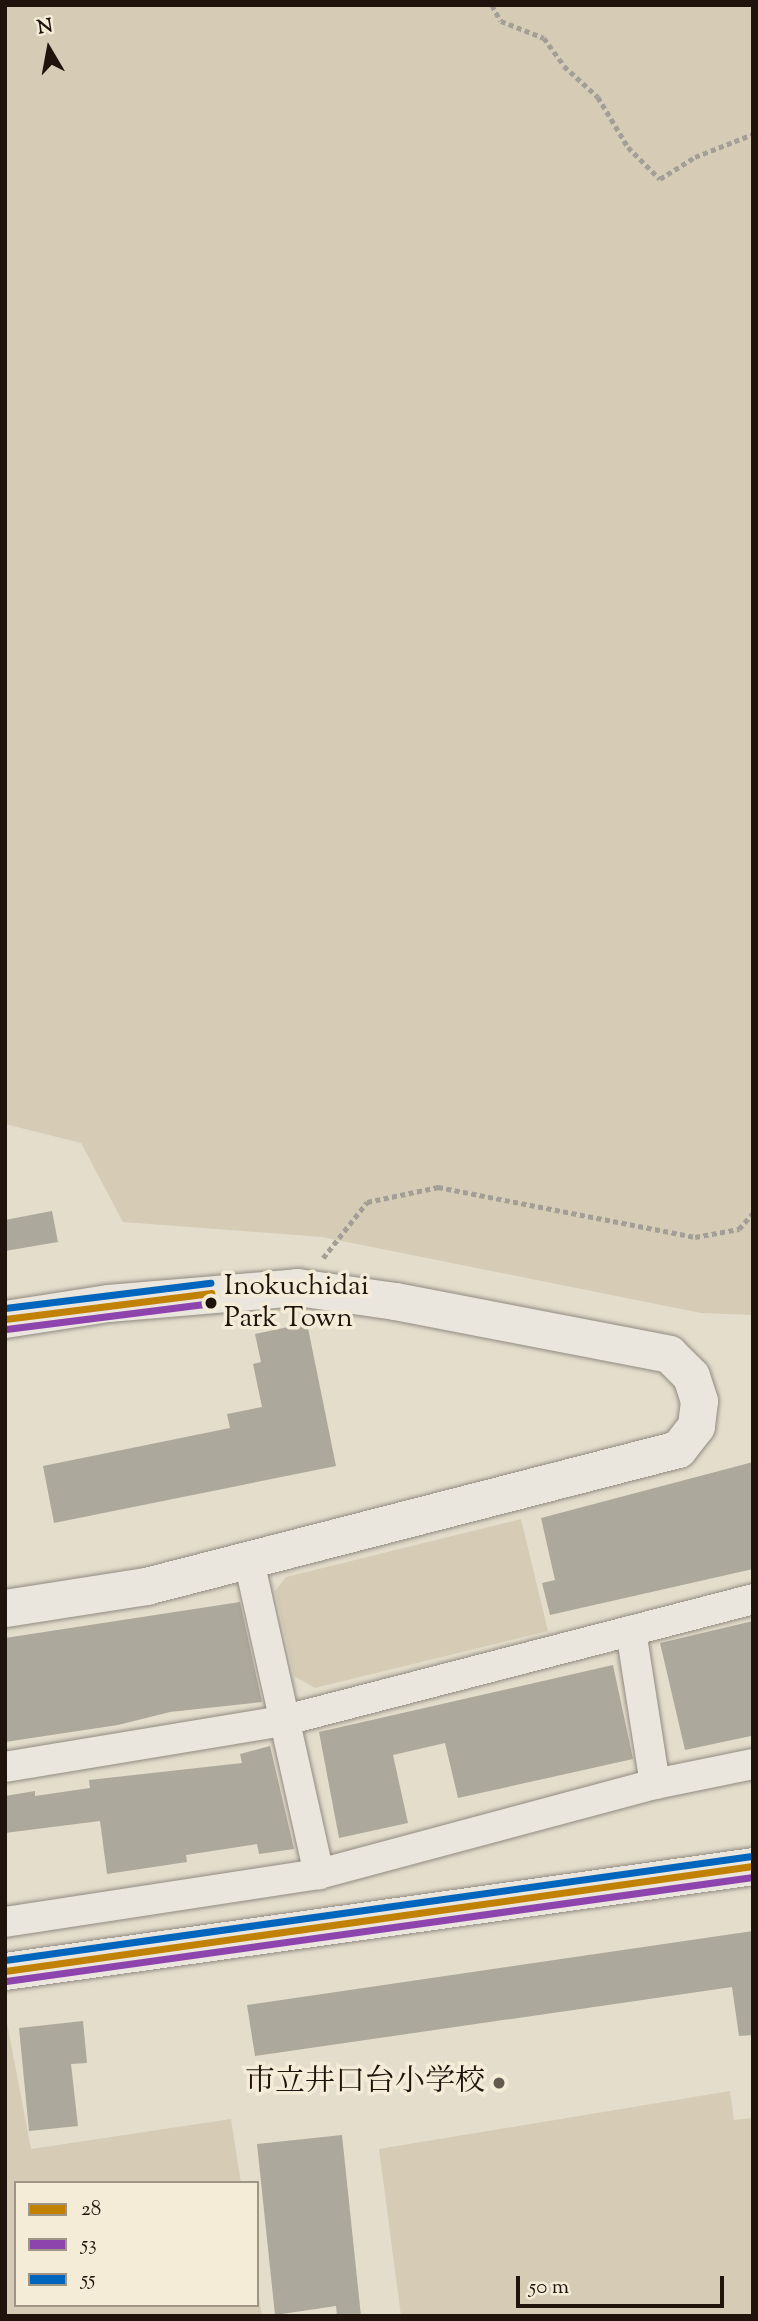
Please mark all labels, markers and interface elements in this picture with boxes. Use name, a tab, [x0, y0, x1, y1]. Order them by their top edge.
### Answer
text: N	[35, 13, 55, 42]
north arrow	[14, 14, 84, 84]
place label: Inokuchidai Park Town	[224, 1270, 369, 1336]
marker: Inokuchidai Park Town	[204, 1296, 218, 1310]
place label: 市立井口台小学校	[245, 2065, 485, 2101]
marker: 市立井口台小学校	[491, 2075, 507, 2091]
legend	[14, 2181, 259, 2307]
text: 28	[81, 2195, 101, 2225]
text: 53	[81, 2230, 97, 2260]
scale bar	[520, 2262, 728, 2306]
text: 55	[81, 2265, 96, 2295]
text: 50 m	[529, 2273, 569, 2303]

